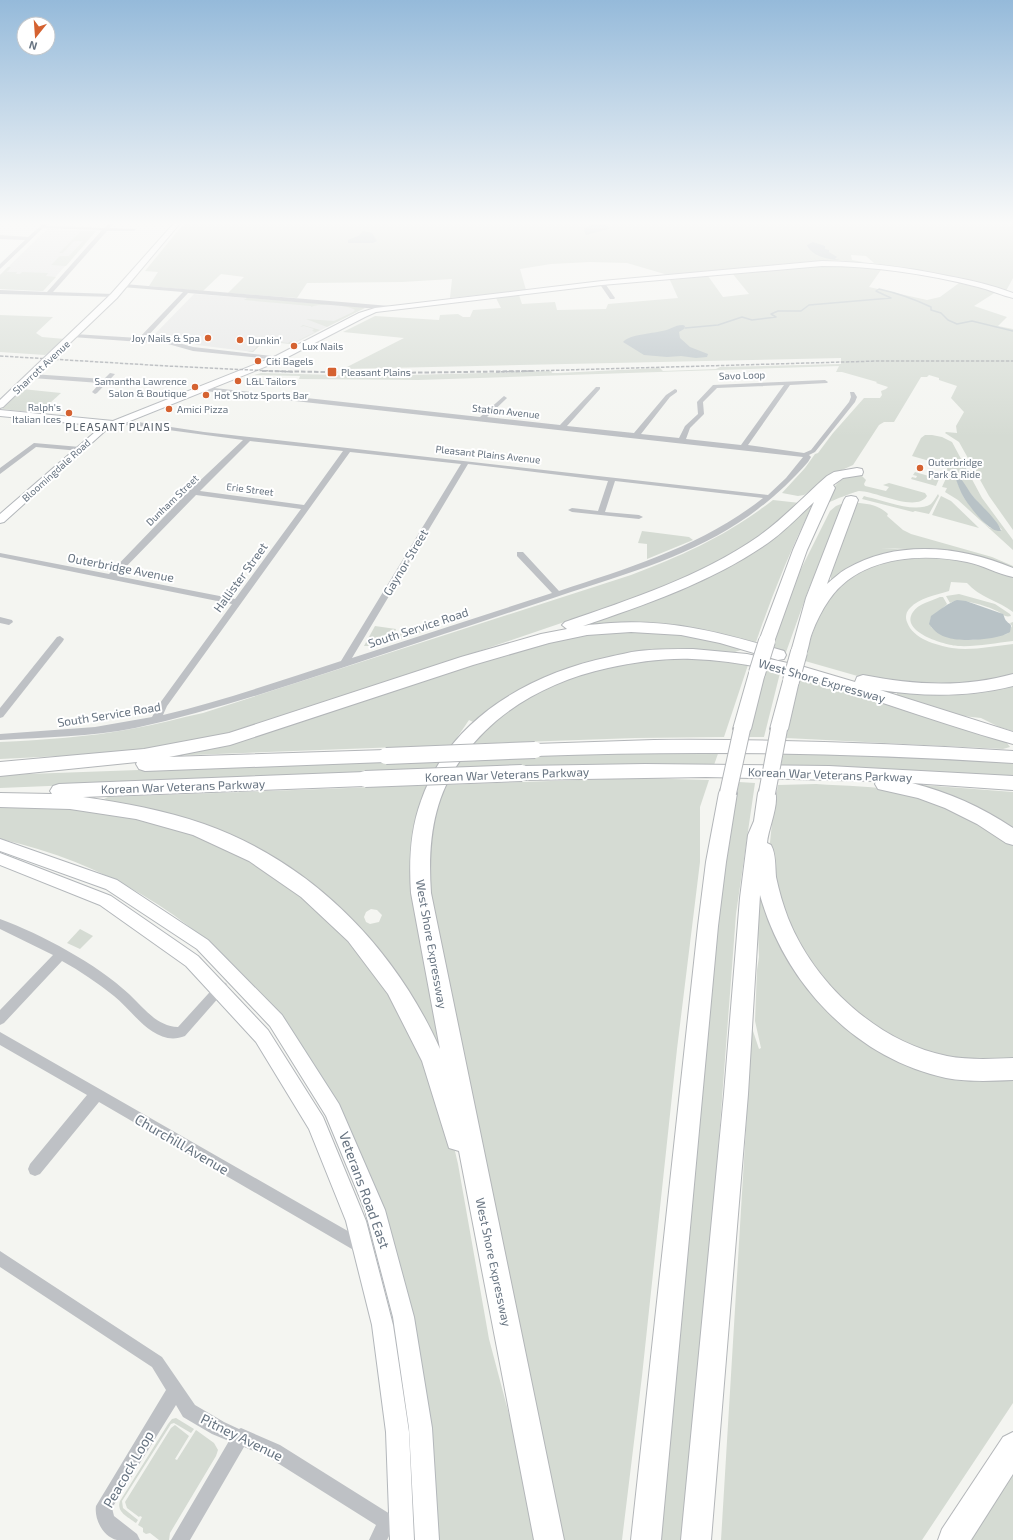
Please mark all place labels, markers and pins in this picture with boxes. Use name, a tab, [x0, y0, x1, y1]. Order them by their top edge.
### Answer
place label: Joy Nails & Spa	[132, 332, 200, 344]
marker: Joy Nails & Spa	[203, 333, 213, 343]
place label: Dunkin'	[248, 334, 282, 346]
marker: Dunkin'	[235, 335, 245, 345]
place label: Lux Nails	[302, 340, 343, 352]
marker: Lux Nails	[289, 341, 299, 351]
place label: Citi Bagels	[266, 355, 313, 367]
marker: Citi Bagels	[253, 356, 263, 366]
marker: Pleasant Plains	[326, 366, 338, 378]
place label: Pleasant Plains	[341, 366, 411, 378]
place label: Samantha Lawrence Salon & Boutique	[94, 375, 187, 399]
place label: L&L Tailors	[246, 375, 296, 387]
marker: L&L Tailors	[233, 376, 243, 386]
marker: Samantha Lawrence Salon & Boutique	[190, 382, 200, 392]
place label: Hot Shotz Sports Bar	[214, 389, 309, 401]
marker: Hot Shotz Sports Bar	[201, 390, 211, 400]
place label: Ralph's Italian Ices	[12, 401, 61, 425]
place label: Amici Pizza	[177, 403, 228, 415]
marker: Amici Pizza	[164, 404, 174, 414]
marker: Ralph's Italian Ices	[64, 408, 74, 418]
place label: Outerbridge Park & Ride	[928, 456, 982, 480]
marker: Outerbridge Park & Ride	[915, 463, 925, 473]

